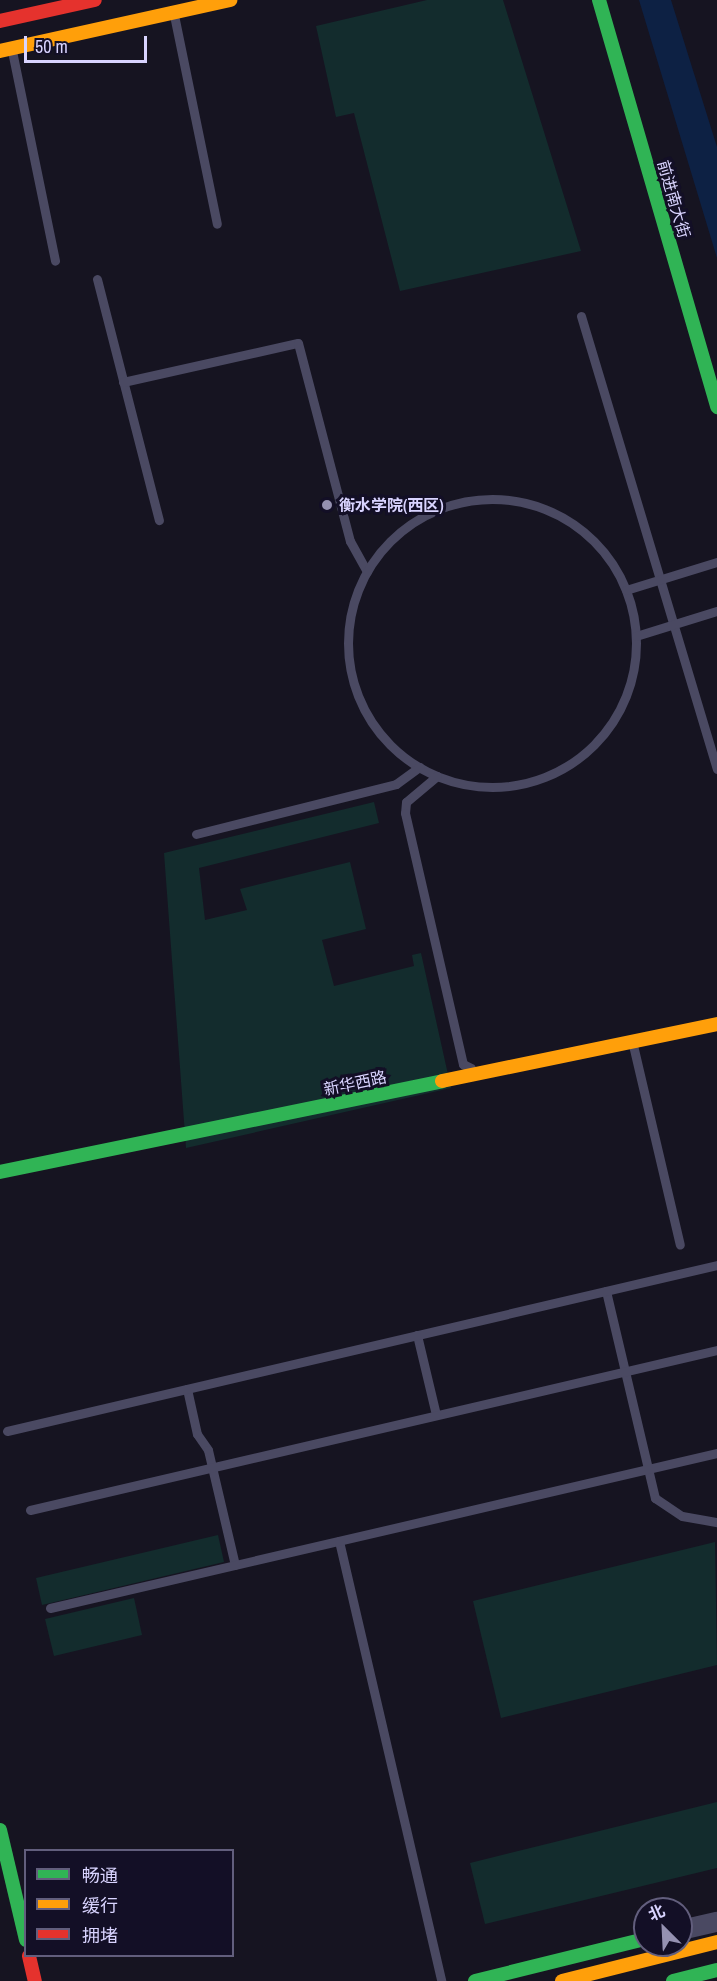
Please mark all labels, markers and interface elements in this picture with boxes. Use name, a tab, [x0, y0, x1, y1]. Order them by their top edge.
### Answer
scale bar	[27, 24, 150, 62]
text: 50 m	[35, 34, 68, 59]
street label: 前进南大街	[654, 158, 694, 240]
place label: 衡水学院(西区)	[339, 495, 444, 515]
marker: 衡水学院(西区)	[320, 498, 334, 512]
street label: 新华西路	[322, 1067, 388, 1099]
legend	[24, 1849, 234, 1957]
text: 畅通	[82, 1863, 118, 1888]
text: 缓行	[82, 1893, 118, 1918]
north arrow	[633, 1897, 693, 1957]
text: 北	[645, 1899, 668, 1926]
text: 拥堵	[82, 1923, 118, 1948]

